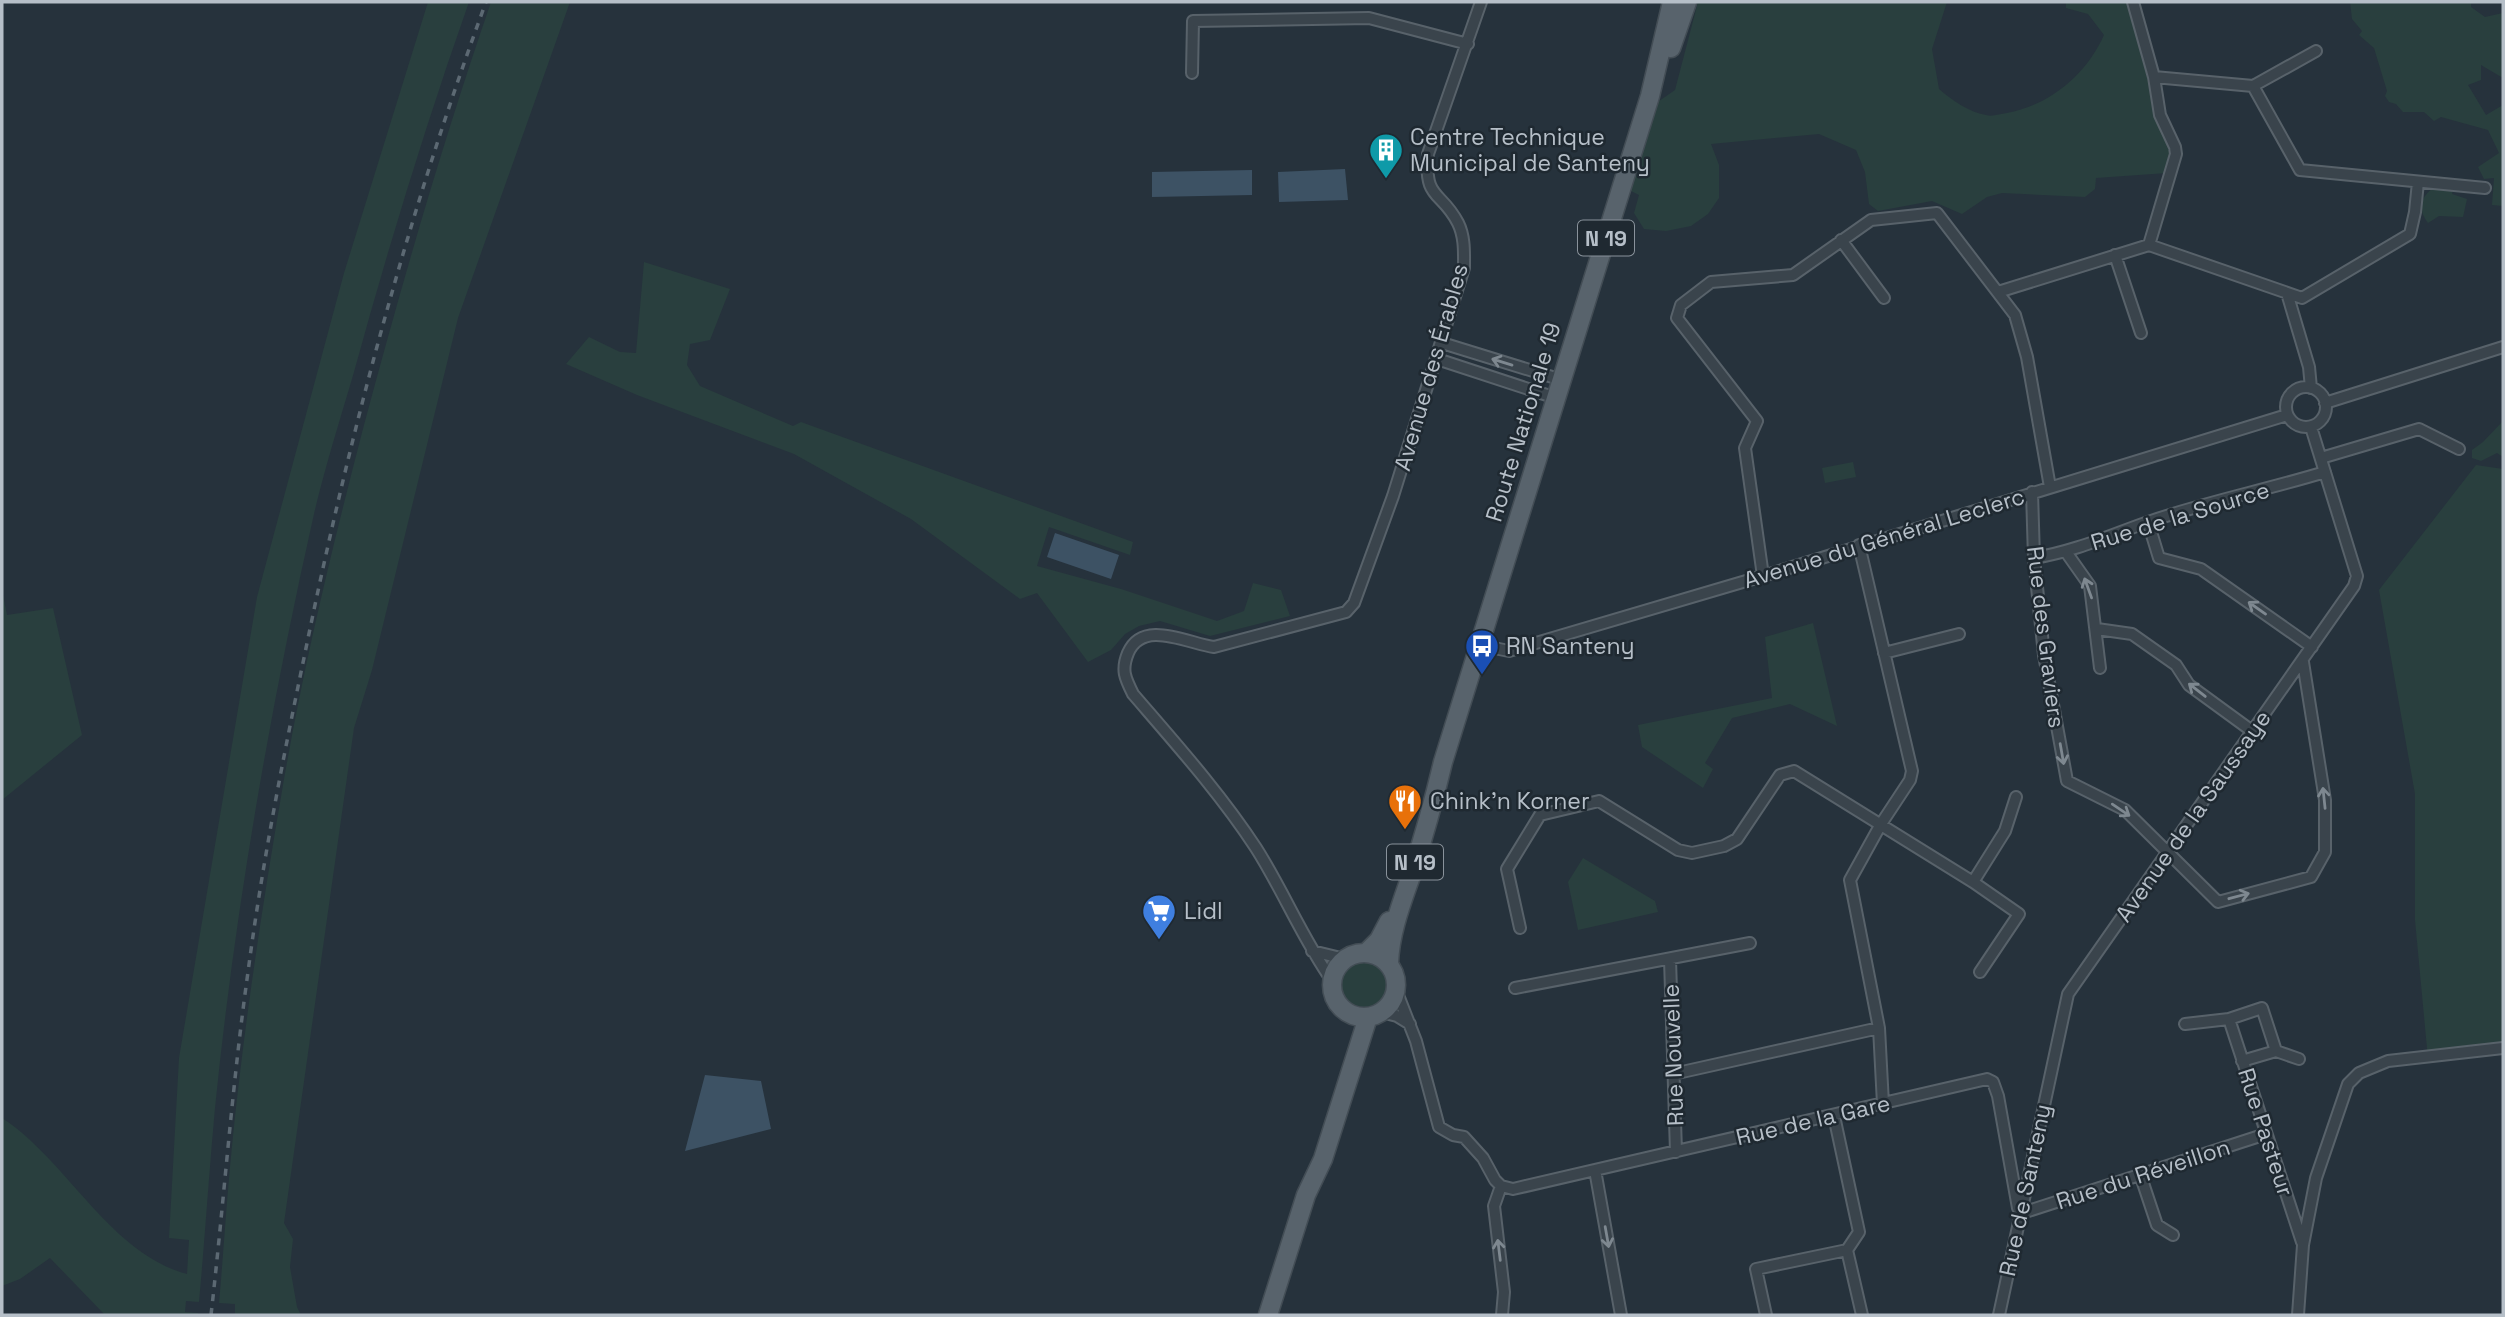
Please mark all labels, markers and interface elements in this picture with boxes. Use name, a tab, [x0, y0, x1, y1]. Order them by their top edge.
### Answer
place label: Centre Technique Municipal de Santeny	[1410, 122, 1650, 178]
building icon: Centre Technique Municipal de Santeny	[1367, 131, 1405, 180]
road number: N 19	[1578, 220, 1634, 256]
street label: Avenue des Érables	[1387, 260, 1475, 474]
street label: Route Nationale 19	[1478, 319, 1568, 525]
one-way arrow	[1491, 354, 1513, 367]
street label: Rue de la Source	[2087, 475, 2273, 557]
street label: Avenue du Général Leclerc	[1740, 481, 2028, 595]
street label: Rue des Graviers	[2020, 544, 2072, 730]
one-way arrow	[2081, 578, 2093, 599]
one-way arrow	[2248, 601, 2267, 615]
bus stop icon: RN Santeny	[1463, 627, 1501, 676]
place label: RN Santeny	[1506, 631, 1635, 661]
one-way arrow	[2188, 683, 2207, 698]
street label: Avenue de la Saussaye	[2108, 704, 2278, 928]
one-way arrow	[2056, 742, 2069, 765]
restaurant icon: Chink'n Korner	[1386, 782, 1424, 831]
place label: Chink'n Korner	[1430, 786, 1590, 816]
one-way arrow	[2317, 787, 2330, 810]
one-way arrow	[2111, 803, 2130, 817]
road number: N 19	[1387, 844, 1443, 880]
one-way arrow	[2227, 889, 2250, 902]
supermarket icon: Lidl	[1140, 892, 1178, 941]
place label: Lidl	[1184, 896, 1223, 926]
street label: Rue Nouvelle	[1656, 983, 1690, 1127]
street label: Rue Pasteur	[2231, 1064, 2301, 1200]
street label: Rue de la Gare	[1733, 1088, 1893, 1152]
street label: Rue de Santeny	[1992, 1101, 2058, 1279]
street label: Rue du Réveillon	[2052, 1132, 2234, 1216]
one-way arrow	[1601, 1225, 1614, 1248]
one-way arrow	[1492, 1239, 1505, 1262]

